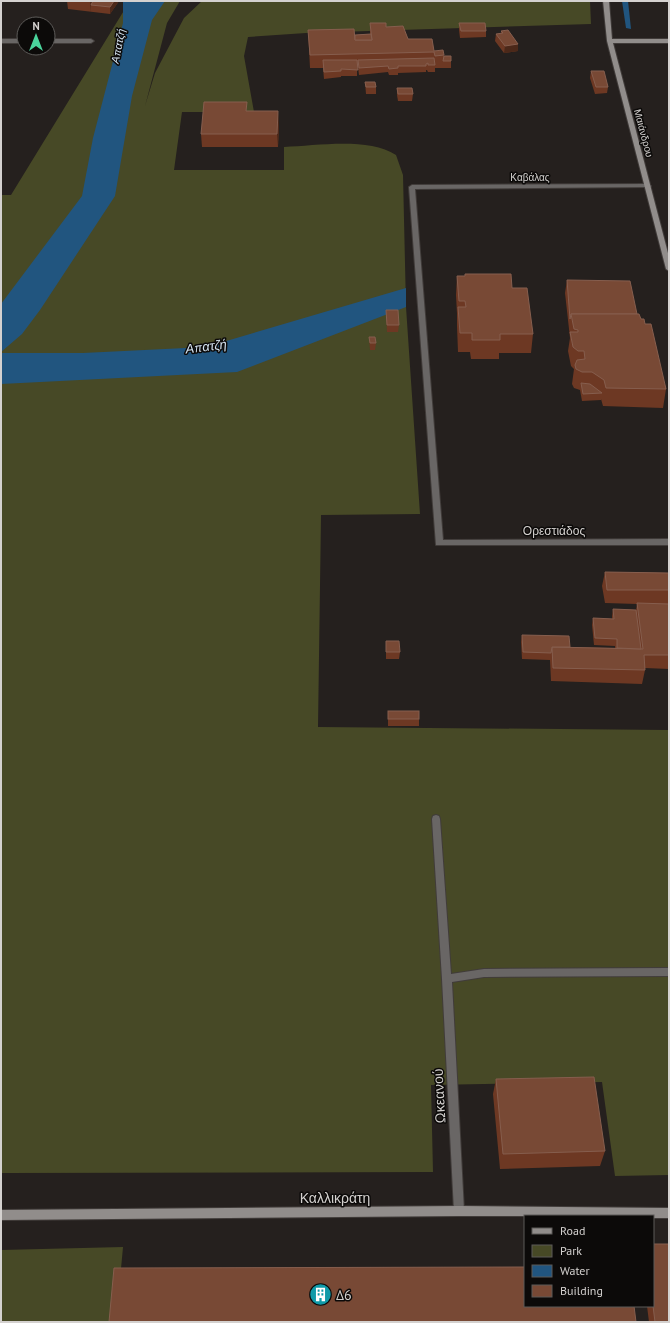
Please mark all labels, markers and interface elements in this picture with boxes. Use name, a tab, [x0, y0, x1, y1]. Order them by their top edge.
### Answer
north arrow	[16, 16, 56, 56]
text: N	[32, 19, 40, 33]
water label: Απατζή	[108, 27, 128, 66]
street label: Μαιάνδρου	[631, 108, 656, 159]
street label: Καβάλας	[510, 171, 550, 184]
water label: Απατζή	[183, 336, 228, 358]
street label: Ορεστιάδος	[523, 523, 585, 538]
street label: Ωκεανού	[429, 1068, 449, 1124]
street label: Καλλικράτη	[300, 1189, 370, 1207]
legend	[524, 1215, 654, 1307]
text: Road	[560, 1223, 585, 1238]
text: Park	[560, 1243, 582, 1258]
text: Water	[560, 1263, 590, 1278]
building icon: Δ6	[308, 1282, 334, 1308]
text: Building	[560, 1283, 603, 1298]
place label: Δ6	[336, 1286, 352, 1304]

